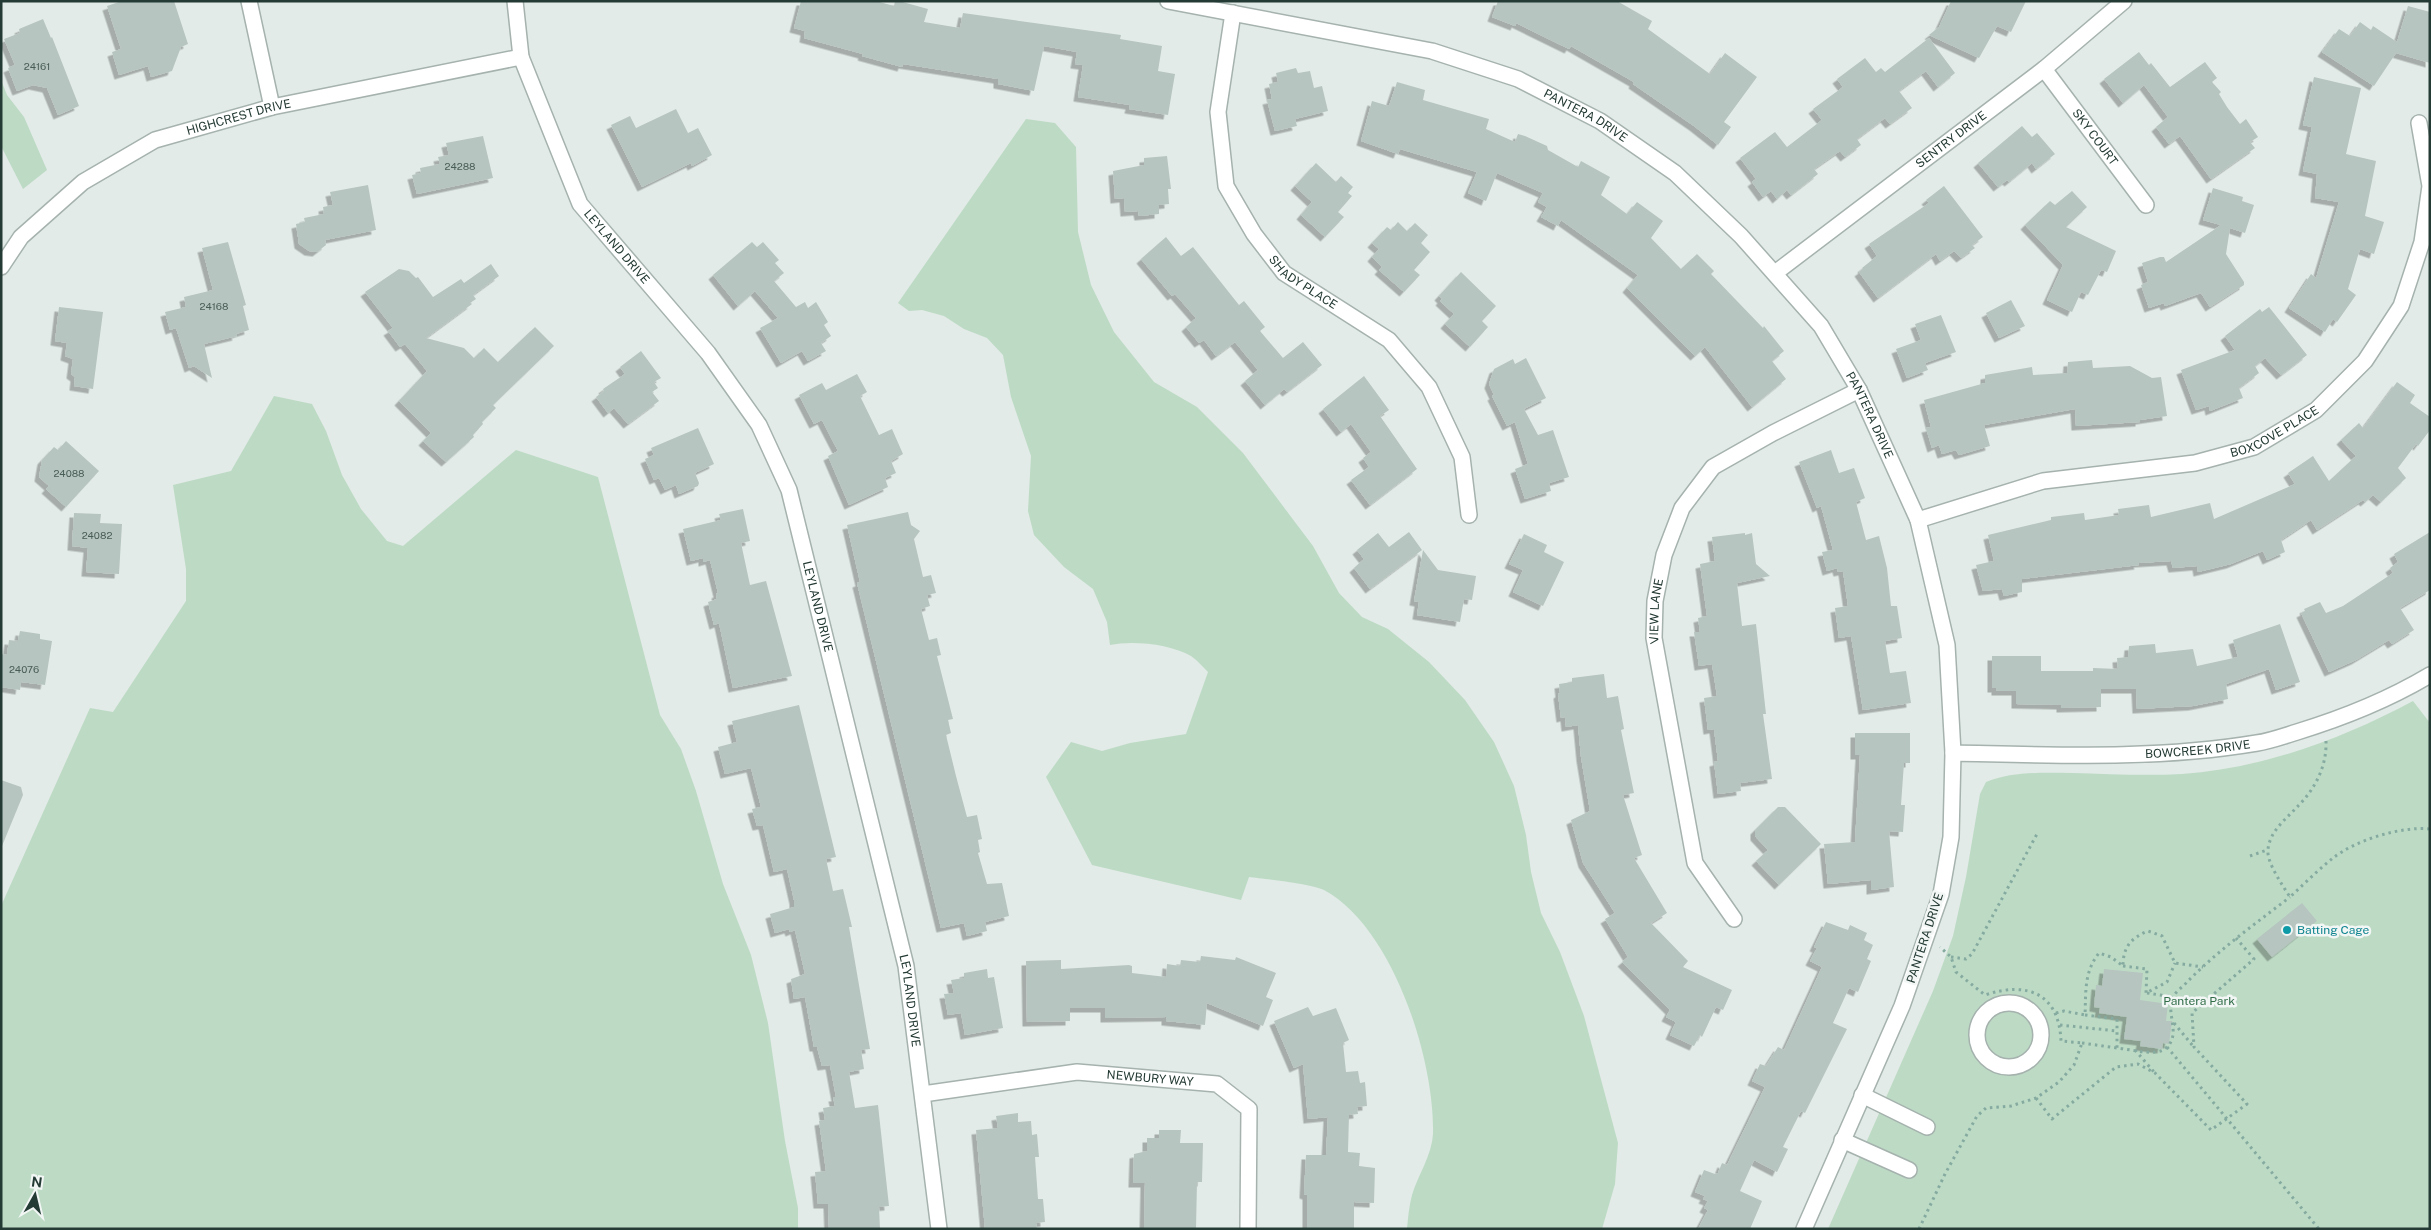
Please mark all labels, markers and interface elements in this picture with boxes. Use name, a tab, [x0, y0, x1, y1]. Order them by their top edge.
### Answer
house number: 24161	[24, 60, 50, 72]
street label: PANTERA DRIVE	[1541, 86, 1630, 145]
street label: HIGHCREST DRIVE	[185, 96, 292, 138]
street label: SKY COURT	[2069, 106, 2121, 168]
street label: SENTRY DRIVE	[1913, 108, 1989, 171]
house number: 24288	[444, 160, 476, 172]
street label: LEYLAND DRIVE	[581, 207, 652, 287]
street label: SHADY PLACE	[1266, 253, 1340, 312]
house number: 24168	[200, 300, 228, 312]
street label: PANTERA DRIVE	[1843, 369, 1896, 461]
street label: BOXCOVE PLACE	[2229, 403, 2321, 460]
house number: 24088	[53, 467, 85, 479]
house number: 24082	[82, 529, 112, 541]
street label: LEYLAND DRIVE	[800, 560, 836, 654]
street label: VIEW LANE	[1647, 577, 1666, 645]
house number: 24076	[9, 663, 39, 675]
street label: BOWCREEK DRIVE	[2145, 737, 2251, 761]
street label: PANTERA DRIVE	[1904, 891, 1946, 985]
place label: Batting Cage	[2297, 923, 2370, 937]
marker: Batting Cage	[2281, 924, 2293, 936]
street label: LEYLAND DRIVE	[896, 953, 923, 1048]
park label: Pantera Park	[2163, 994, 2235, 1008]
street label: NEWBURY WAY	[1106, 1068, 1195, 1089]
north arrow	[10, 1170, 60, 1220]
text: N	[30, 1173, 43, 1191]

